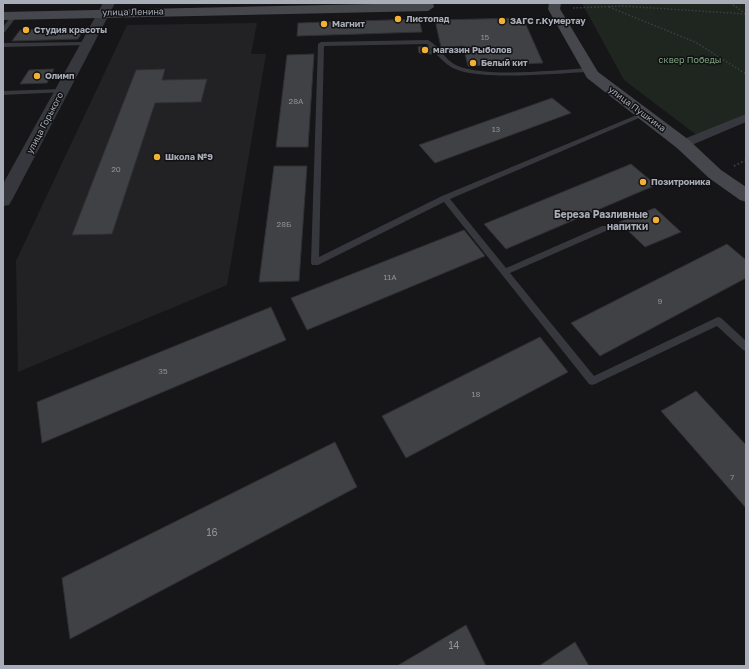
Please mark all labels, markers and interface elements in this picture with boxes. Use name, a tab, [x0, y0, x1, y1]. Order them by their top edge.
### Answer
street label: улица Ленина	[102, 5, 164, 18]
place label: Листопад	[406, 13, 450, 24]
marker: Листопад	[393, 14, 403, 24]
place label: ЗАГС г.Кумертау	[510, 15, 586, 26]
marker: ЗАГС г.Кумертау	[497, 16, 507, 26]
place label: Магнит	[332, 18, 365, 29]
marker: Магнит	[319, 19, 329, 29]
place label: Студия красоты	[34, 24, 107, 35]
marker: Студия красоты	[21, 25, 31, 35]
house number: 15	[481, 32, 490, 42]
place label: магазин Рыболов	[433, 44, 512, 55]
marker: магазин Рыболов	[420, 45, 430, 55]
park label: сквер Победы	[659, 54, 721, 65]
place label: Белый кит	[481, 57, 528, 68]
marker: Белый кит	[468, 58, 478, 68]
place label: Олимп	[45, 70, 74, 81]
marker: Олимп	[32, 71, 42, 81]
street label: улица Пушкина	[606, 83, 668, 134]
street label: улица Горького	[24, 90, 65, 155]
house number: 28А	[289, 96, 304, 106]
house number: 13	[492, 124, 501, 134]
place label: Школа №9	[165, 151, 213, 162]
marker: Школа №9	[152, 152, 162, 162]
house number: 20	[111, 164, 121, 174]
place label: Позитроника	[651, 176, 711, 187]
marker: Позитроника	[638, 177, 648, 187]
place label: Береза Разливные напитки	[554, 208, 648, 232]
marker: Береза Разливные напитки	[651, 215, 661, 225]
house number: 28Б	[277, 219, 291, 229]
house number: 11А	[383, 272, 397, 282]
house number: 9	[658, 296, 663, 306]
house number: 35	[158, 366, 168, 376]
house number: 18	[472, 389, 480, 399]
house number: 7	[730, 472, 734, 482]
house number: 16	[207, 526, 217, 538]
house number: 14	[449, 639, 459, 651]

